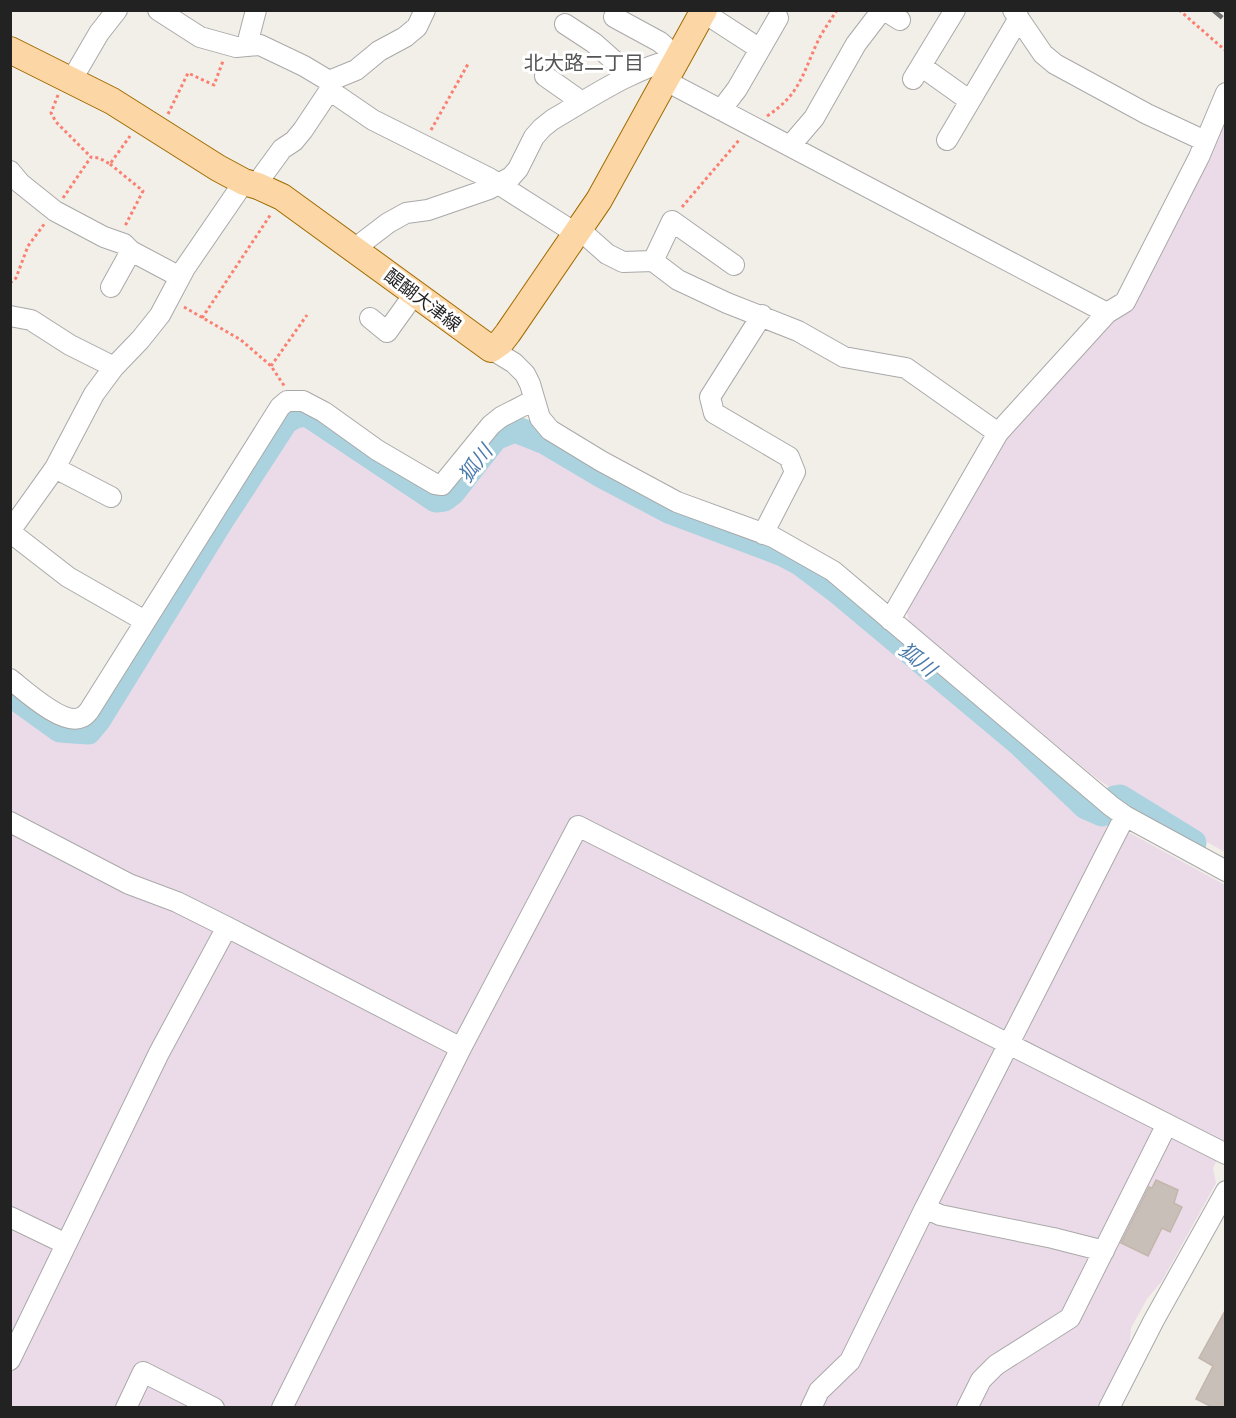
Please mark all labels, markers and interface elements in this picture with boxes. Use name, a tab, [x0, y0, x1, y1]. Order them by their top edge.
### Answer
district label: 北大路二丁目	[524, 50, 644, 75]
street label: 醍醐大津線	[380, 264, 466, 336]
water label: 狐川	[453, 438, 498, 486]
water label: 狐川	[895, 637, 943, 683]

